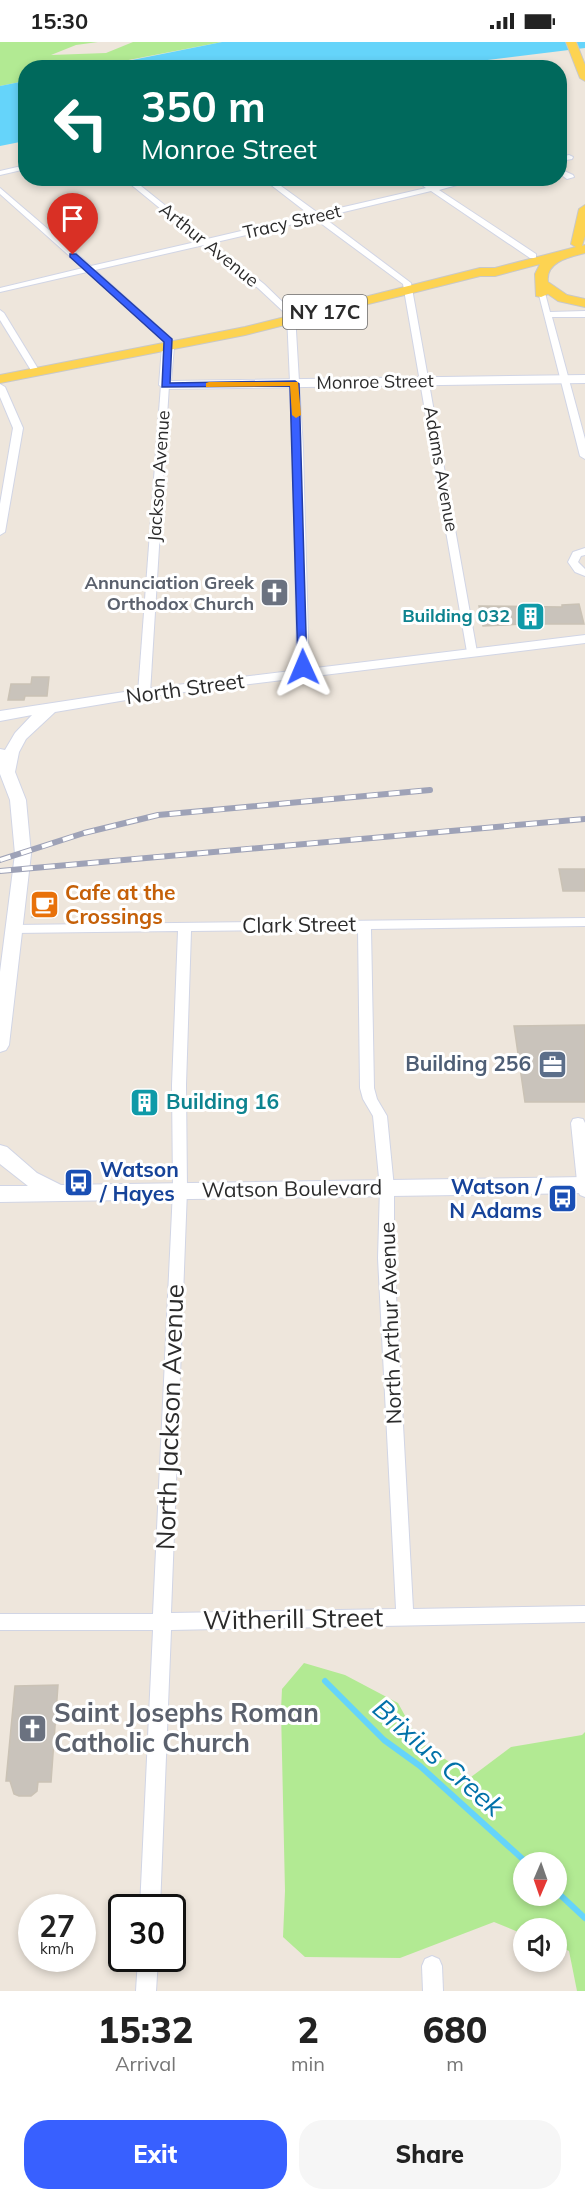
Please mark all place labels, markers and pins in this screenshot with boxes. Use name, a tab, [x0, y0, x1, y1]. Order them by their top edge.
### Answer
pin	[47, 193, 98, 255]
place label: Annunciation Greek Orthodox Church	[84, 571, 255, 615]
church icon: Annunciation Greek Orthodox Church	[259, 577, 291, 609]
building icon: Building 032	[515, 600, 547, 632]
place label: Building 032	[402, 604, 510, 627]
place label: Cafe at the Crossings	[65, 879, 176, 929]
cafe icon: Cafe at the Crossings	[28, 889, 60, 921]
office icon: Building 256	[536, 1048, 568, 1080]
place label: Building 256	[405, 1050, 531, 1076]
building icon: Building 16	[129, 1086, 161, 1118]
place label: Building 16	[166, 1088, 279, 1114]
place label: Watson / Hayes	[99, 1156, 179, 1206]
bus stop icon: Watson / Hayes	[63, 1166, 95, 1198]
place label: Watson / N Adams	[449, 1173, 543, 1223]
bus stop icon: Watson / N Adams	[547, 1183, 579, 1215]
place label: Saint Josephs Roman Catholic Church	[54, 1696, 319, 1759]
church icon: Saint Josephs Roman Catholic Church	[17, 1712, 49, 1744]

